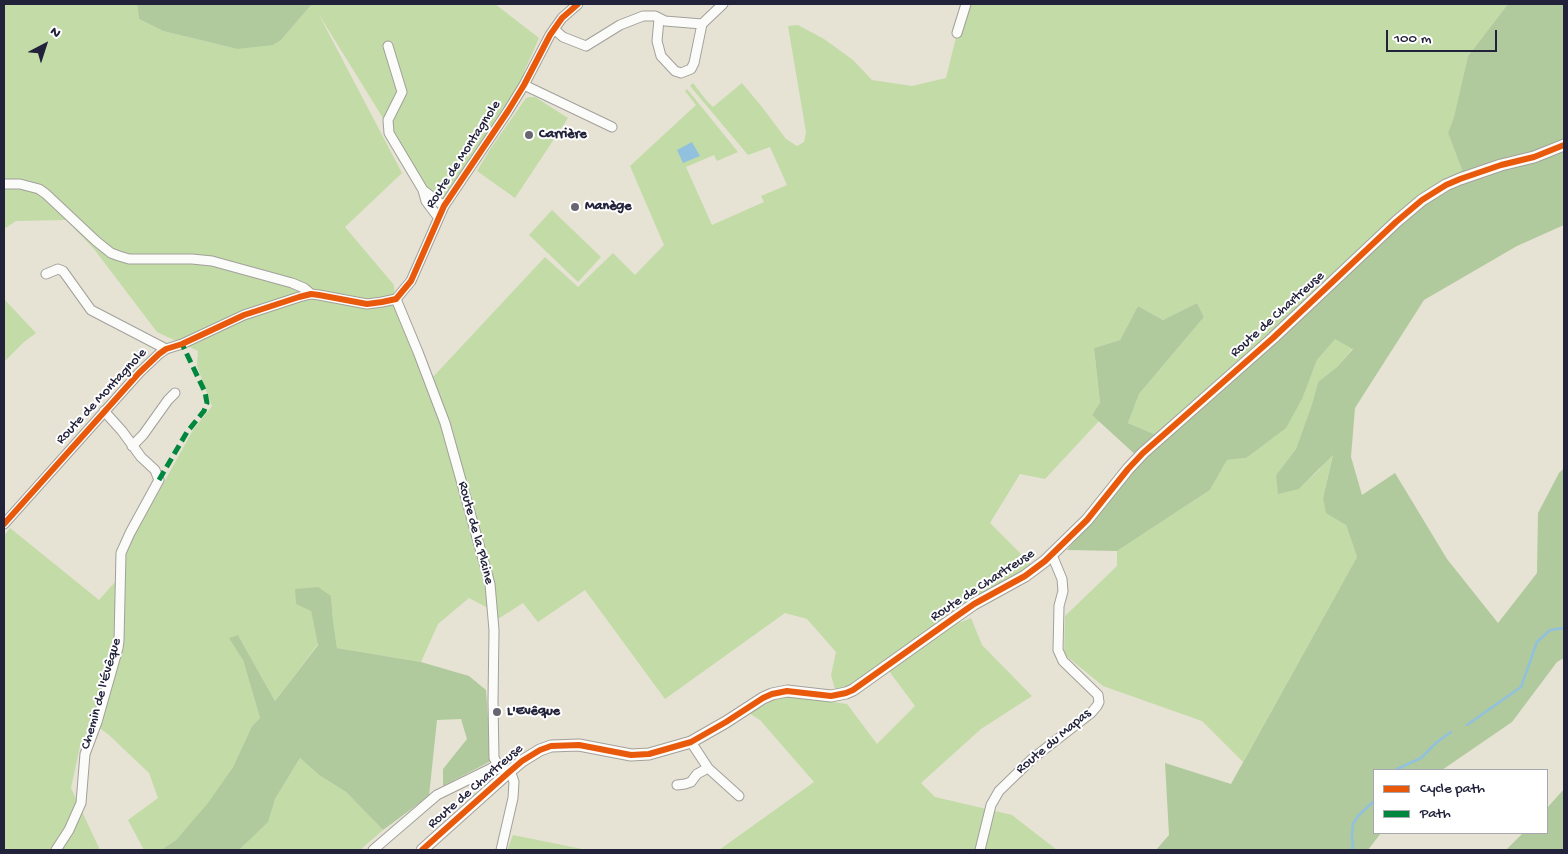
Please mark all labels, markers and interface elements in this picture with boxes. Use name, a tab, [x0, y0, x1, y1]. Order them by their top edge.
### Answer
north arrow	[20, 20, 70, 70]
scale bar	[1388, 20, 1499, 52]
text: N	[46, 24, 64, 43]
text: 100 m	[1394, 30, 1431, 48]
street label: Route de Montagnole	[423, 98, 505, 212]
place label: Carrière	[539, 127, 587, 143]
marker: Carrière	[523, 129, 535, 141]
place label: Manège	[585, 199, 632, 215]
marker: Manège	[569, 201, 581, 213]
street label: Route de Chartreuse	[1227, 268, 1329, 362]
street label: Route de Montagnole	[53, 345, 151, 449]
street label: Route de la Plaine	[453, 480, 497, 586]
street label: Route de Chartreuse	[928, 546, 1038, 626]
street label: Chemin de l'Évêque	[78, 636, 126, 752]
place label: L'Evêque	[507, 704, 560, 720]
marker: L'Evêque	[491, 706, 503, 718]
street label: Route du Mapas	[1013, 706, 1095, 778]
street label: Route de Chartreuse	[425, 741, 527, 833]
legend	[1373, 769, 1548, 834]
text: Cycle path	[1420, 780, 1485, 798]
text: Path	[1420, 805, 1451, 823]

